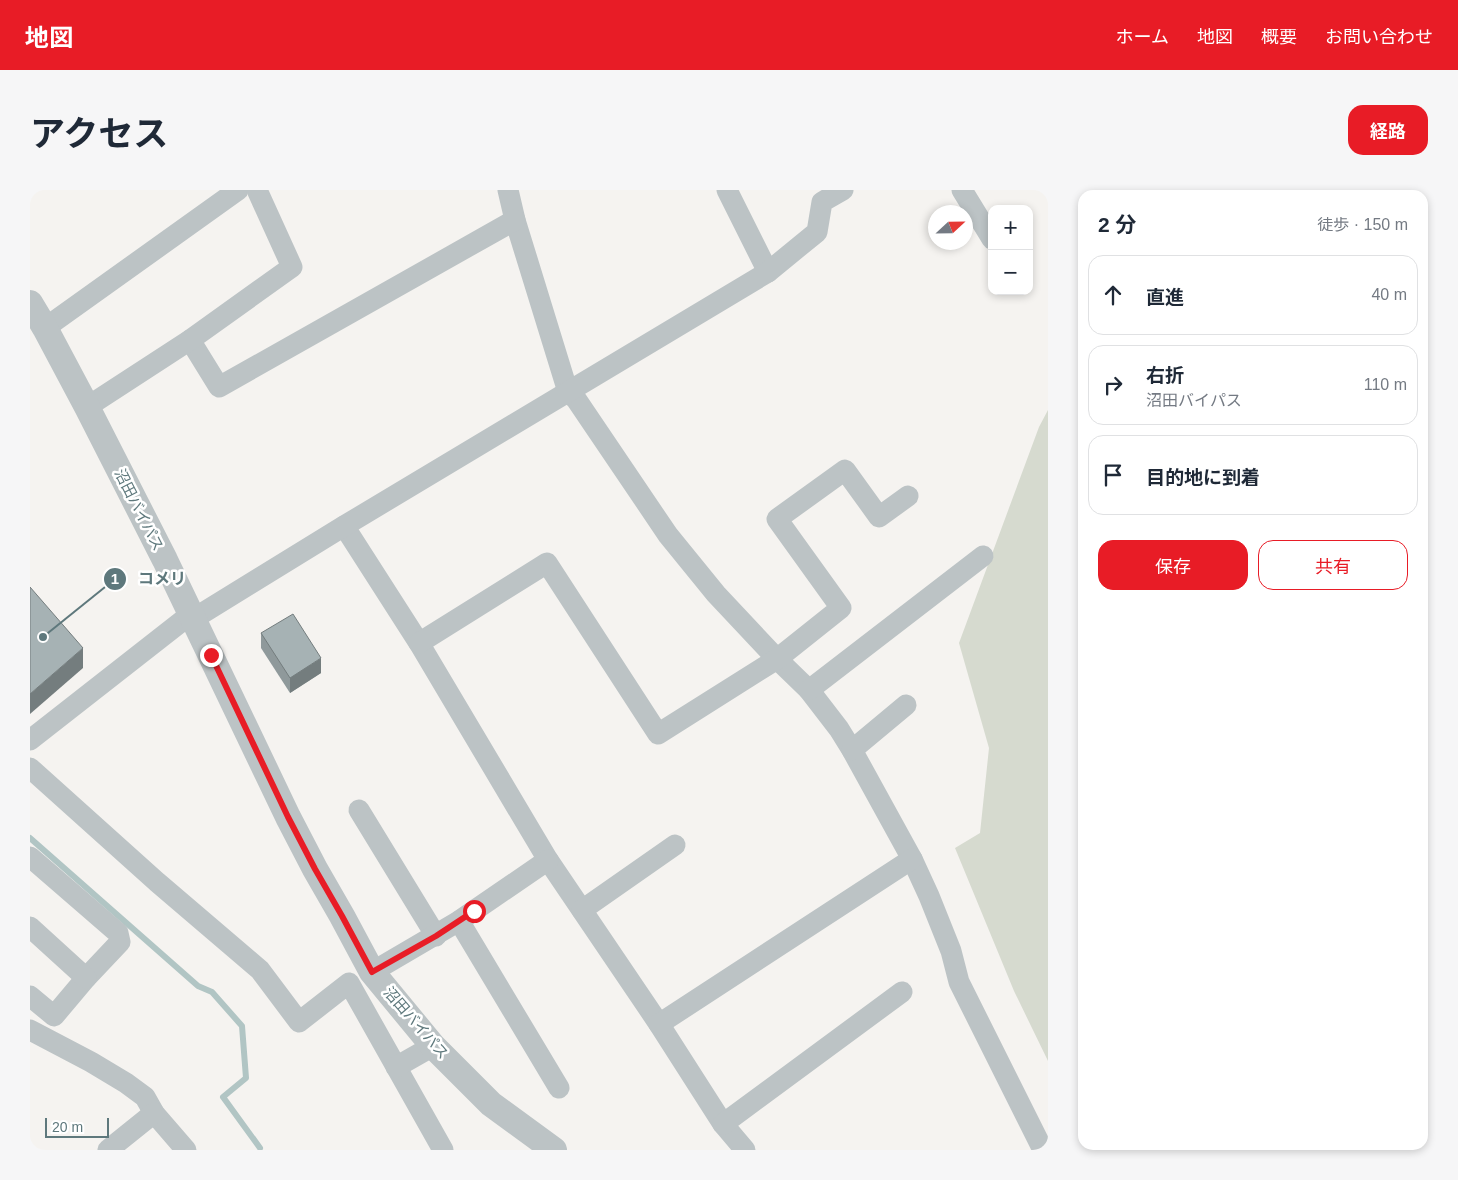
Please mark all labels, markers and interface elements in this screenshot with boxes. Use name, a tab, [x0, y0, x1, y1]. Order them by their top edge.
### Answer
text: 地図	[25, 24, 73, 51]
text: ホーム	[1116, 27, 1169, 47]
text: 地図	[1197, 27, 1233, 47]
text: 概要	[1261, 27, 1297, 47]
text: お問い合わせ	[1325, 27, 1433, 47]
button: 経路	[1348, 105, 1428, 155]
text: アクセス	[30, 114, 168, 153]
north arrow	[928, 205, 973, 250]
map controls	[988, 205, 1033, 295]
button: +	[988, 205, 1033, 250]
text: 2 分	[1098, 213, 1137, 236]
text: 徒歩 · 150 m	[1317, 216, 1408, 233]
button: −	[988, 250, 1033, 295]
icon: ahead	[1099, 281, 1127, 309]
text: 40 m	[1371, 286, 1407, 303]
text: 直進	[1146, 287, 1184, 308]
text: 右折	[1146, 365, 1184, 386]
icon: right	[1099, 371, 1127, 399]
text: 110 m	[1364, 376, 1407, 393]
text: 沼田バイパス	[1146, 392, 1242, 409]
icon: arrive	[1099, 461, 1127, 489]
street label: 沼田バイパス	[112, 466, 167, 554]
text: 目的地に到着	[1146, 467, 1260, 488]
button: 保存	[1098, 540, 1248, 590]
button: 共有	[1258, 540, 1408, 590]
callout: コメリ	[103, 563, 196, 594]
text: 1	[111, 570, 119, 587]
text: コメリ	[138, 570, 186, 587]
route end	[200, 644, 223, 667]
route start	[463, 900, 486, 923]
street label: 沼田バイパス	[381, 983, 452, 1062]
scale bar	[45, 1115, 109, 1138]
text: 20 m	[52, 1119, 83, 1135]

